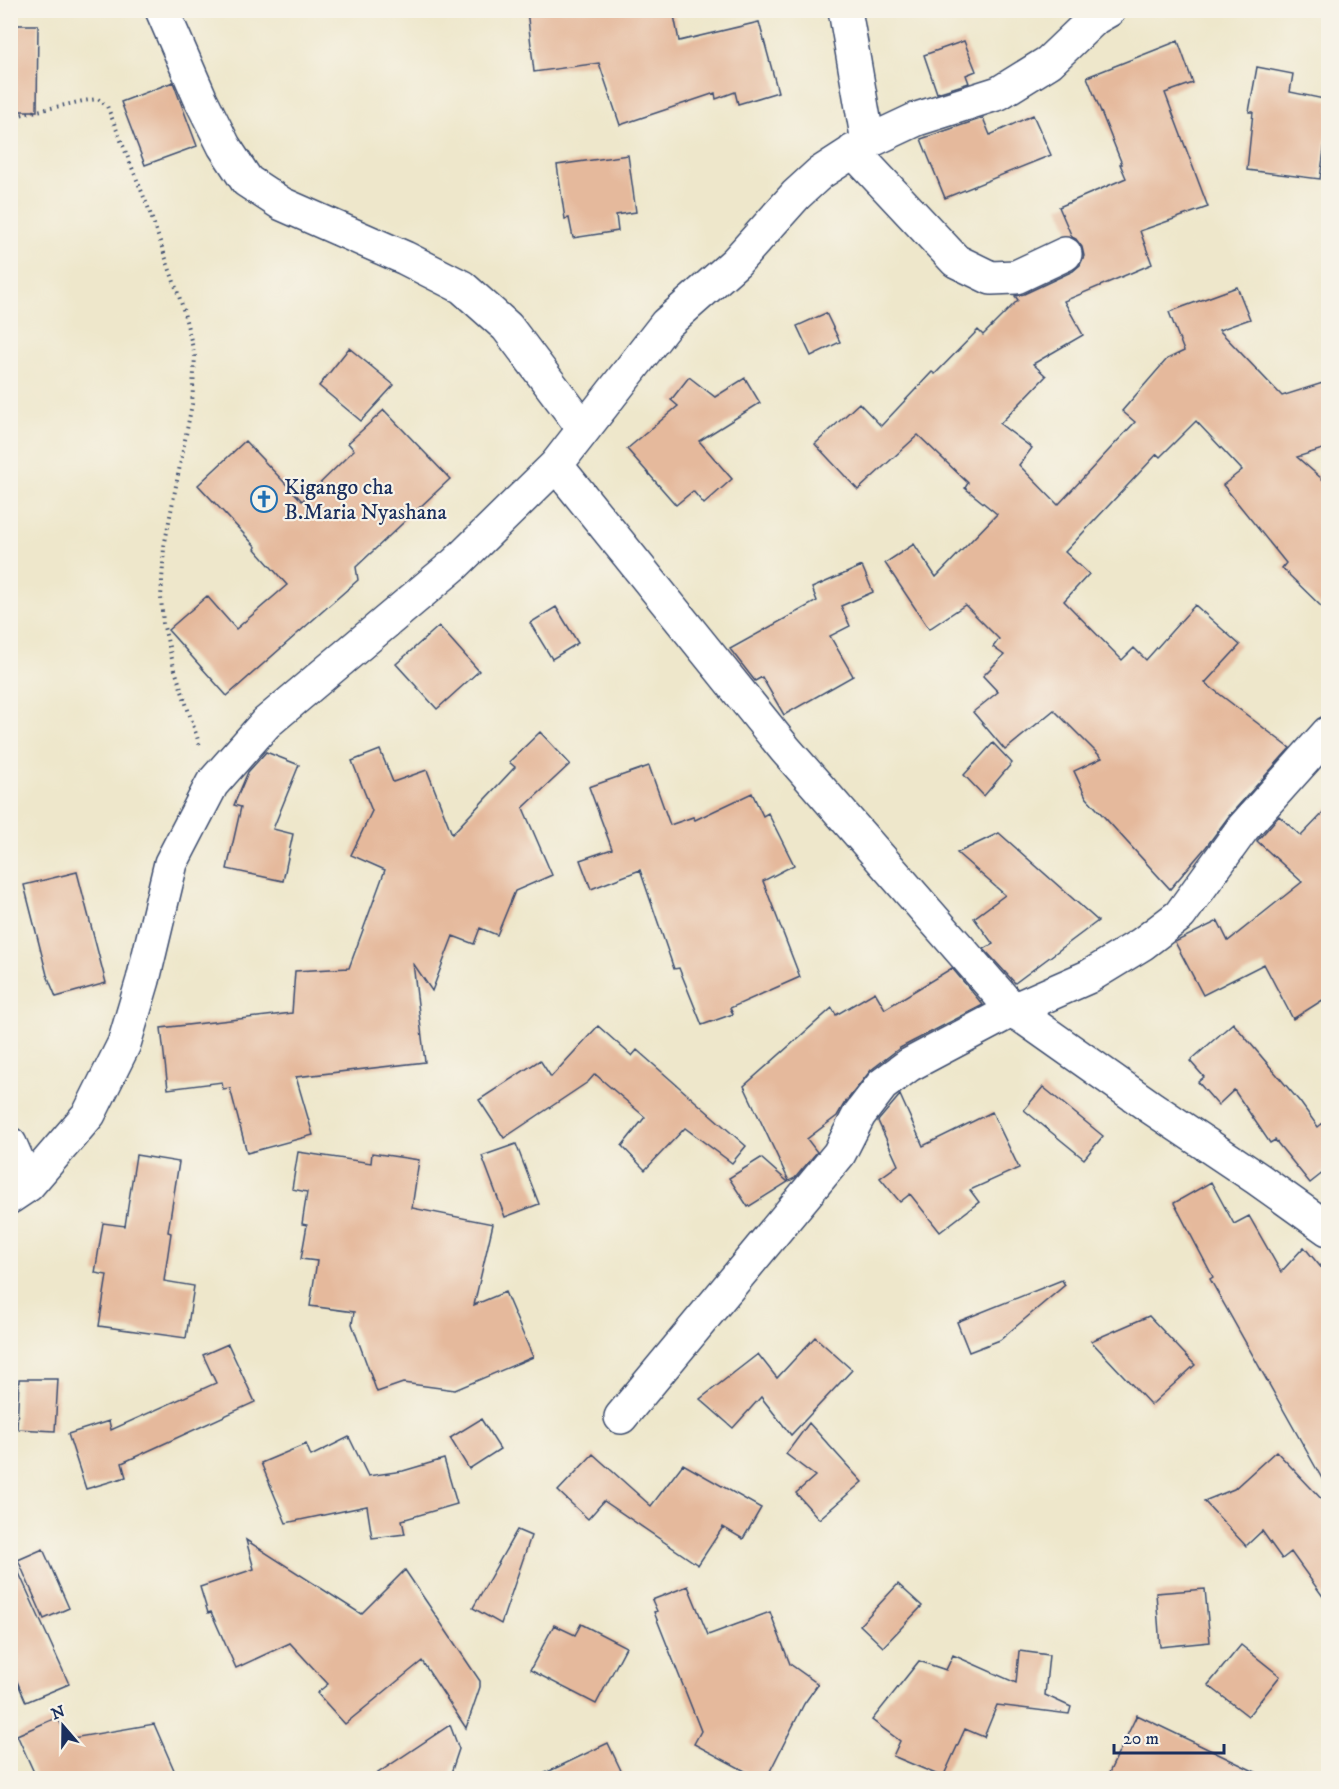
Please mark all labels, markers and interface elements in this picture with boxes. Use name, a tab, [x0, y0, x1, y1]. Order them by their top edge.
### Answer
place label: Kigango cha B.Maria Nyashana	[284, 474, 448, 526]
church icon: Kigango cha B.Maria Nyashana	[249, 484, 279, 514]
north arrow	[33, 1696, 93, 1756]
text: N	[49, 1701, 68, 1724]
scale bar	[1114, 1717, 1224, 1755]
text: 20 m	[1123, 1728, 1159, 1750]

